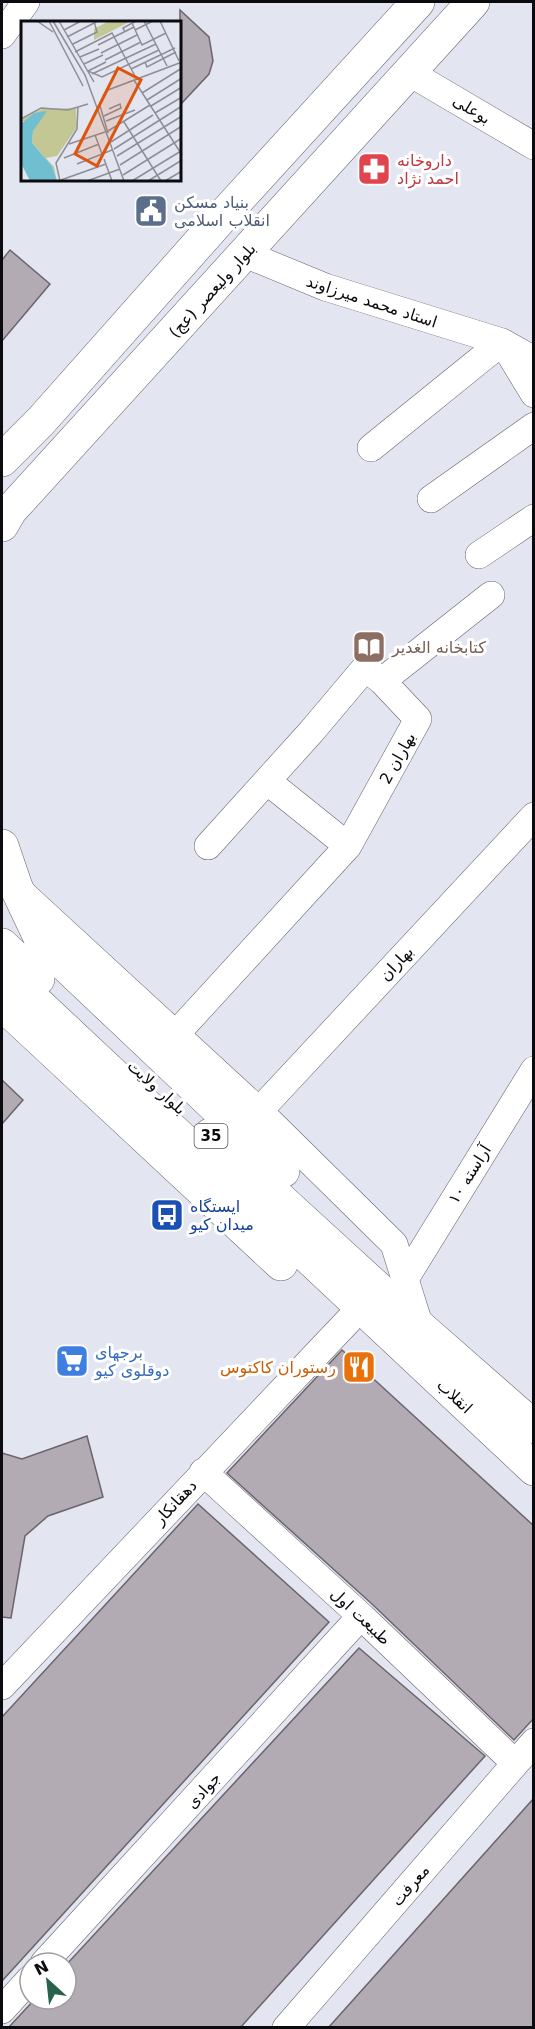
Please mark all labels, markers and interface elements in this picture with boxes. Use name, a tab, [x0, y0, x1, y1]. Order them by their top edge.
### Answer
inset map	[21, 21, 182, 182]
street label: بوعلی	[449, 91, 494, 129]
pharmacy icon: داروخانه احمد نژاد	[356, 151, 392, 187]
place label: داروخانه احمد نژاد	[397, 151, 459, 189]
public building icon: بنیاد مسکن انقلاب اسلامی	[133, 193, 169, 229]
place label: بنیاد مسکن انقلاب اسلامی	[174, 193, 270, 230]
street label: بلوار ولیعصر (عج)	[165, 239, 261, 342]
street label: استاد محمد میرزاوند	[304, 271, 440, 333]
library icon: کتابخانه الغدیر	[351, 629, 387, 665]
place label: کتابخانه الغدیر	[391, 638, 486, 658]
street label: بهاران 2	[376, 729, 420, 788]
street label: بهاران	[376, 942, 418, 985]
street label: بلوار ولایت	[123, 1056, 190, 1119]
road number: 35	[194, 1124, 228, 1148]
street label: آراسته ۱۰	[444, 1140, 497, 1208]
bus stop icon: ایستگاه میدان کیو	[149, 1197, 185, 1233]
place label: ایستگاه میدان کیو	[189, 1197, 254, 1235]
supermarket icon: برجهای دوقلوی کیو	[54, 1343, 90, 1379]
place label: برجهای دوقلوی کیو	[94, 1343, 169, 1381]
restaurant icon: رستوران کاکتوس	[341, 1349, 377, 1385]
place label: رستوران کاکتوس	[220, 1358, 336, 1378]
street label: انقلاب	[433, 1375, 476, 1418]
street label: دهقانکار	[149, 1476, 202, 1530]
street label: طبیعت اول	[326, 1584, 394, 1650]
street label: جوادی	[182, 1768, 225, 1813]
street label: معرفت	[387, 1861, 434, 1911]
north arrow	[18, 1951, 78, 2011]
text: N	[31, 1957, 52, 1980]

